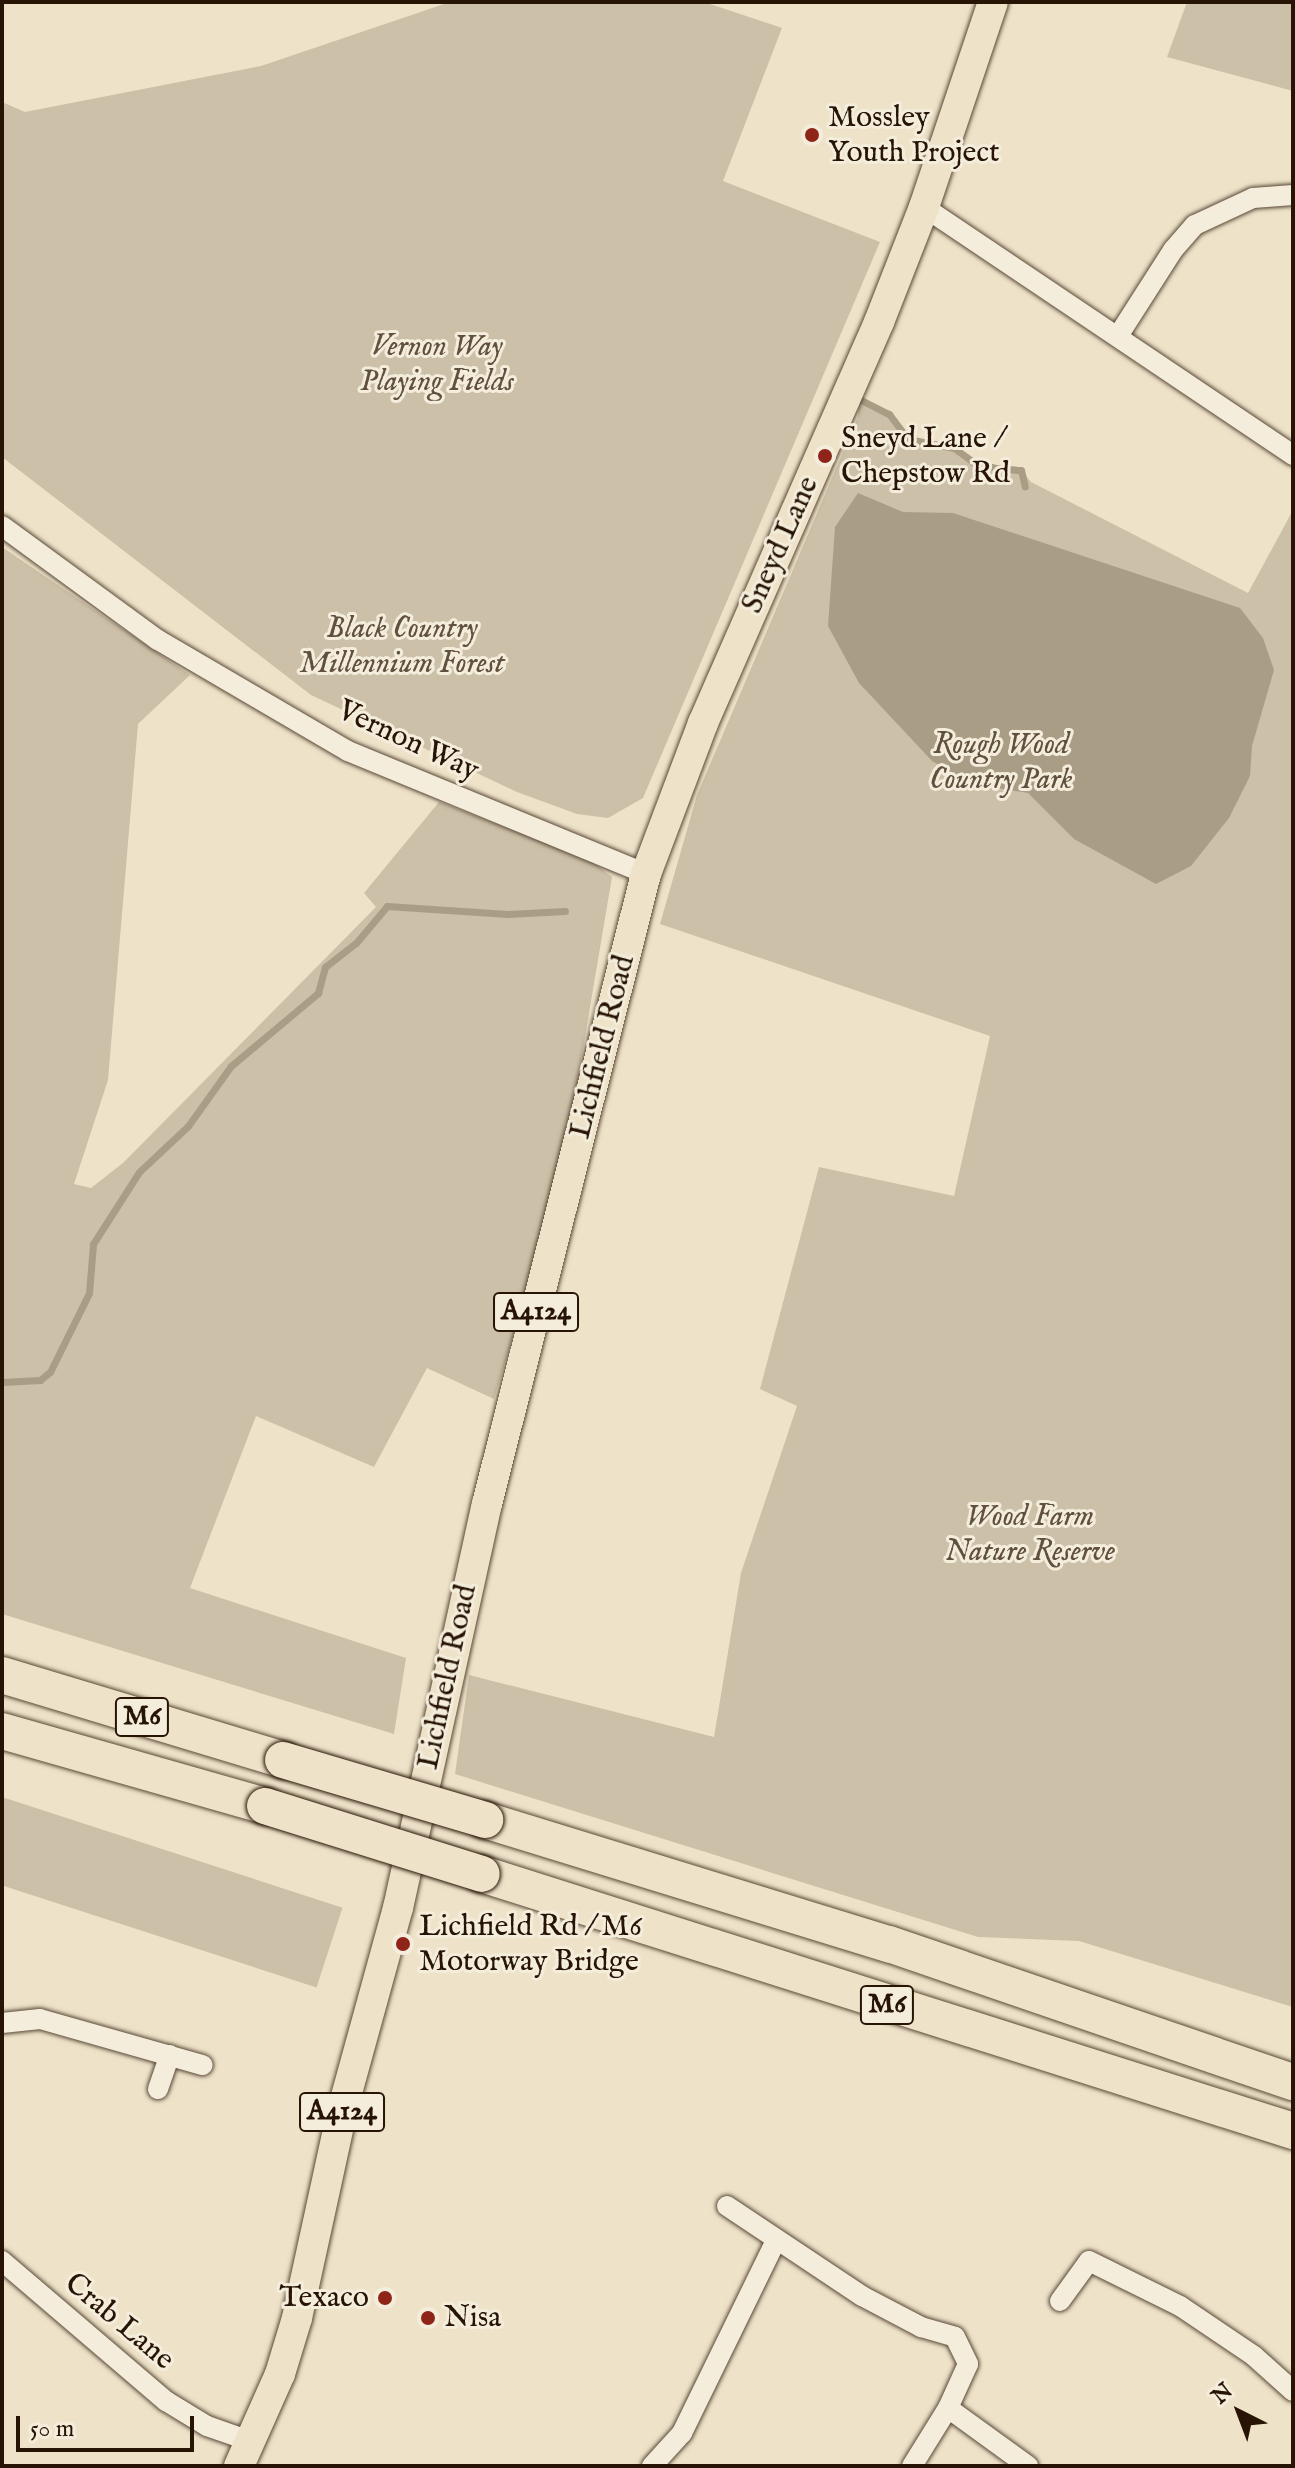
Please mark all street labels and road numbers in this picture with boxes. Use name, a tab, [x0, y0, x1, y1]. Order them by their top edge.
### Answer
street label: Sneyd Lane	[735, 471, 827, 619]
street label: Vernon Way	[332, 693, 484, 789]
street label: Lichfield Road	[563, 952, 643, 1142]
road number: A4124	[492, 1288, 580, 1336]
street label: Lichfield Road	[411, 1581, 485, 1773]
road number: M6	[114, 1693, 170, 1741]
road number: M6	[859, 1981, 915, 2029]
road number: A4124	[298, 2088, 386, 2136]
street label: Crab Lane	[57, 2266, 181, 2378]

